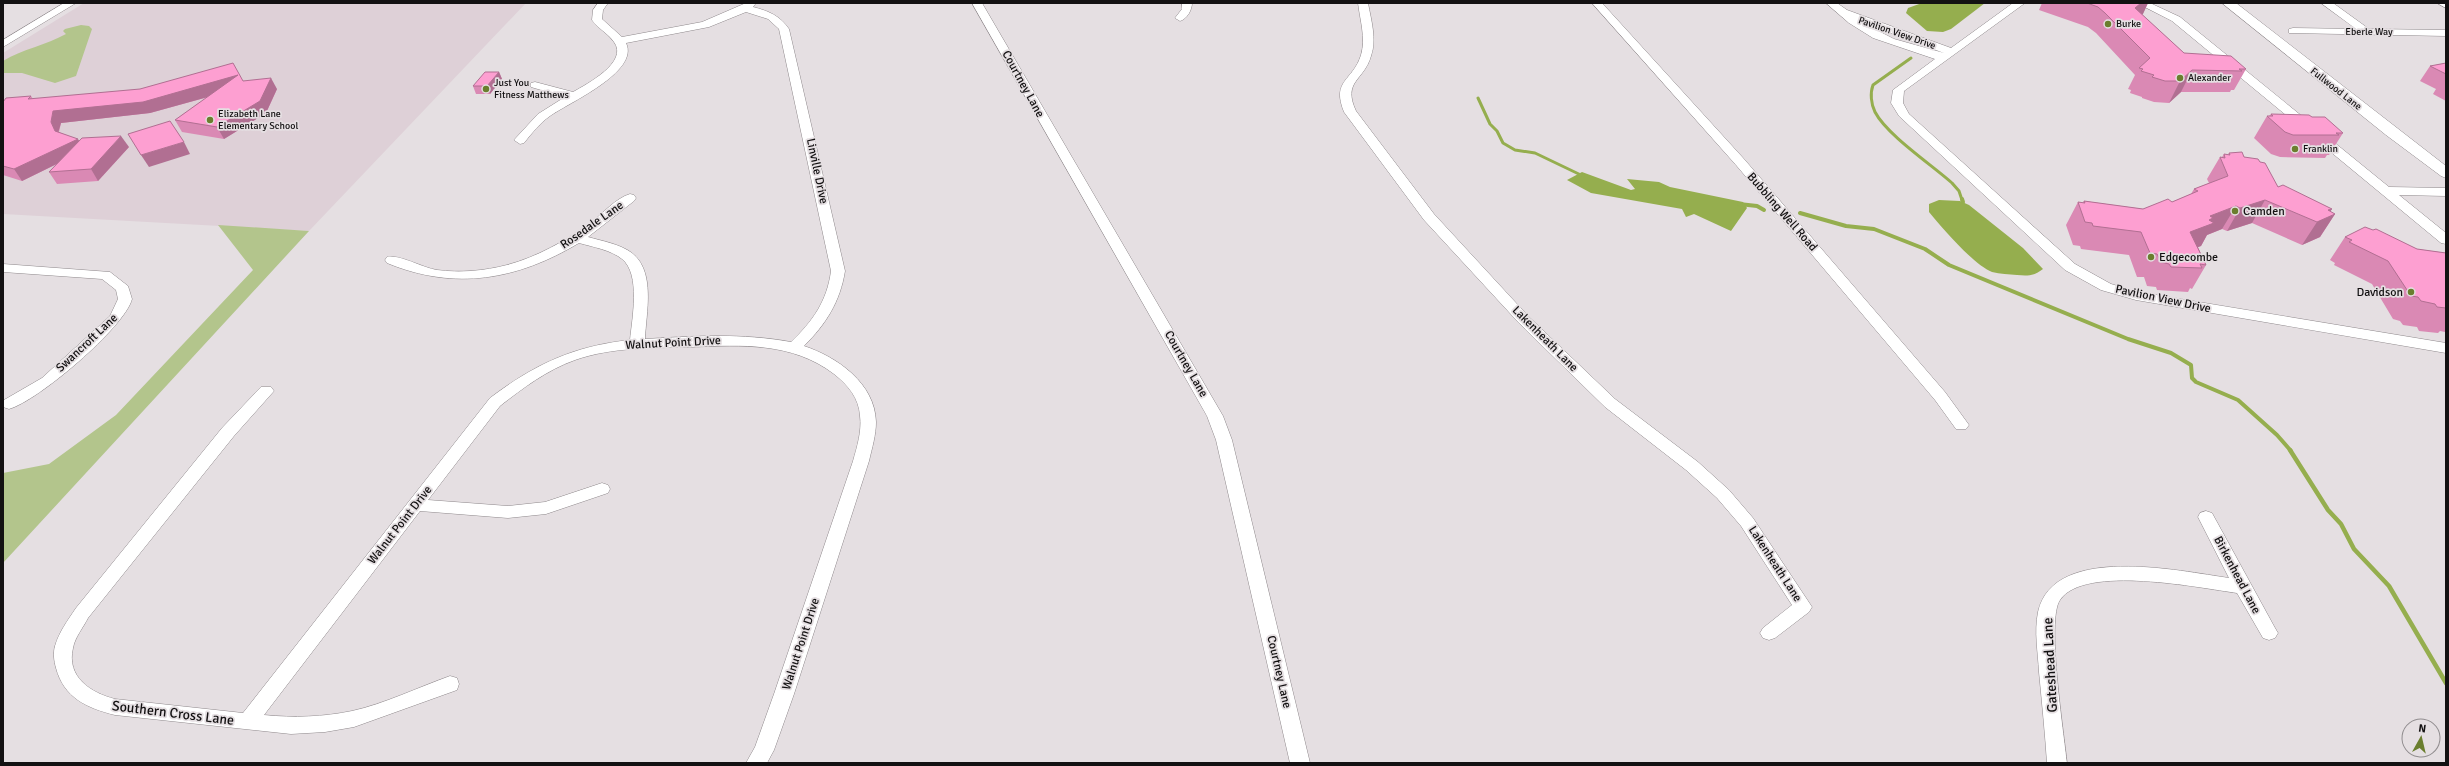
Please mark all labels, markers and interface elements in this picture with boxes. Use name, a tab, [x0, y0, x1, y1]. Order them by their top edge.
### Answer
street label: Pavilion View Drive	[1857, 14, 1937, 52]
place label: Burke	[2116, 18, 2141, 30]
marker: Burke	[2103, 19, 2113, 29]
street label: Eberle Way	[2345, 26, 2393, 38]
street label: Courtney Lane	[998, 48, 1048, 120]
street label: Fullwood Lane	[2308, 65, 2364, 113]
place label: Alexander	[2188, 72, 2231, 84]
marker: Alexander	[2175, 73, 2185, 83]
place label: Just You Fitness Matthews	[494, 77, 569, 101]
marker: Just You Fitness Matthews	[481, 84, 491, 94]
place label: Elizabeth Lane Elementary School	[218, 108, 298, 132]
marker: Elizabeth Lane Elementary School	[205, 115, 215, 125]
street label: Linville Drive	[803, 137, 831, 205]
place label: Franklin	[2303, 143, 2338, 155]
marker: Franklin	[2290, 144, 2300, 154]
street label: Bubbling Well Road	[1744, 169, 1820, 255]
street label: Rosedale Lane	[557, 198, 627, 252]
place label: Camden	[2243, 204, 2285, 219]
marker: Camden	[2230, 206, 2240, 216]
place label: Edgecombe	[2159, 250, 2218, 265]
marker: Edgecombe	[2146, 252, 2156, 262]
street label: Pavilion View Drive	[2114, 282, 2212, 316]
place label: Davidson	[2356, 285, 2403, 300]
marker: Davidson	[2406, 287, 2416, 297]
street label: Lakenheath Lane	[1509, 303, 1581, 375]
street label: Swancroft Lane	[53, 311, 121, 375]
street label: Courtney Lane	[1161, 328, 1211, 400]
street label: Walnut Point Drive	[625, 333, 721, 353]
street label: Walnut Point Drive	[365, 483, 435, 567]
street label: Lakenheath Lane	[1745, 523, 1805, 605]
street label: Birkenhead Lane	[2210, 534, 2264, 616]
street label: Walnut Point Drive	[779, 596, 823, 692]
street label: Gateshead Lane	[2039, 617, 2061, 713]
street label: Courtney Lane	[1263, 634, 1295, 710]
street label: Southern Cross Lane	[111, 697, 235, 729]
north arrow	[2401, 718, 2441, 758]
text: N	[2418, 722, 2427, 736]

